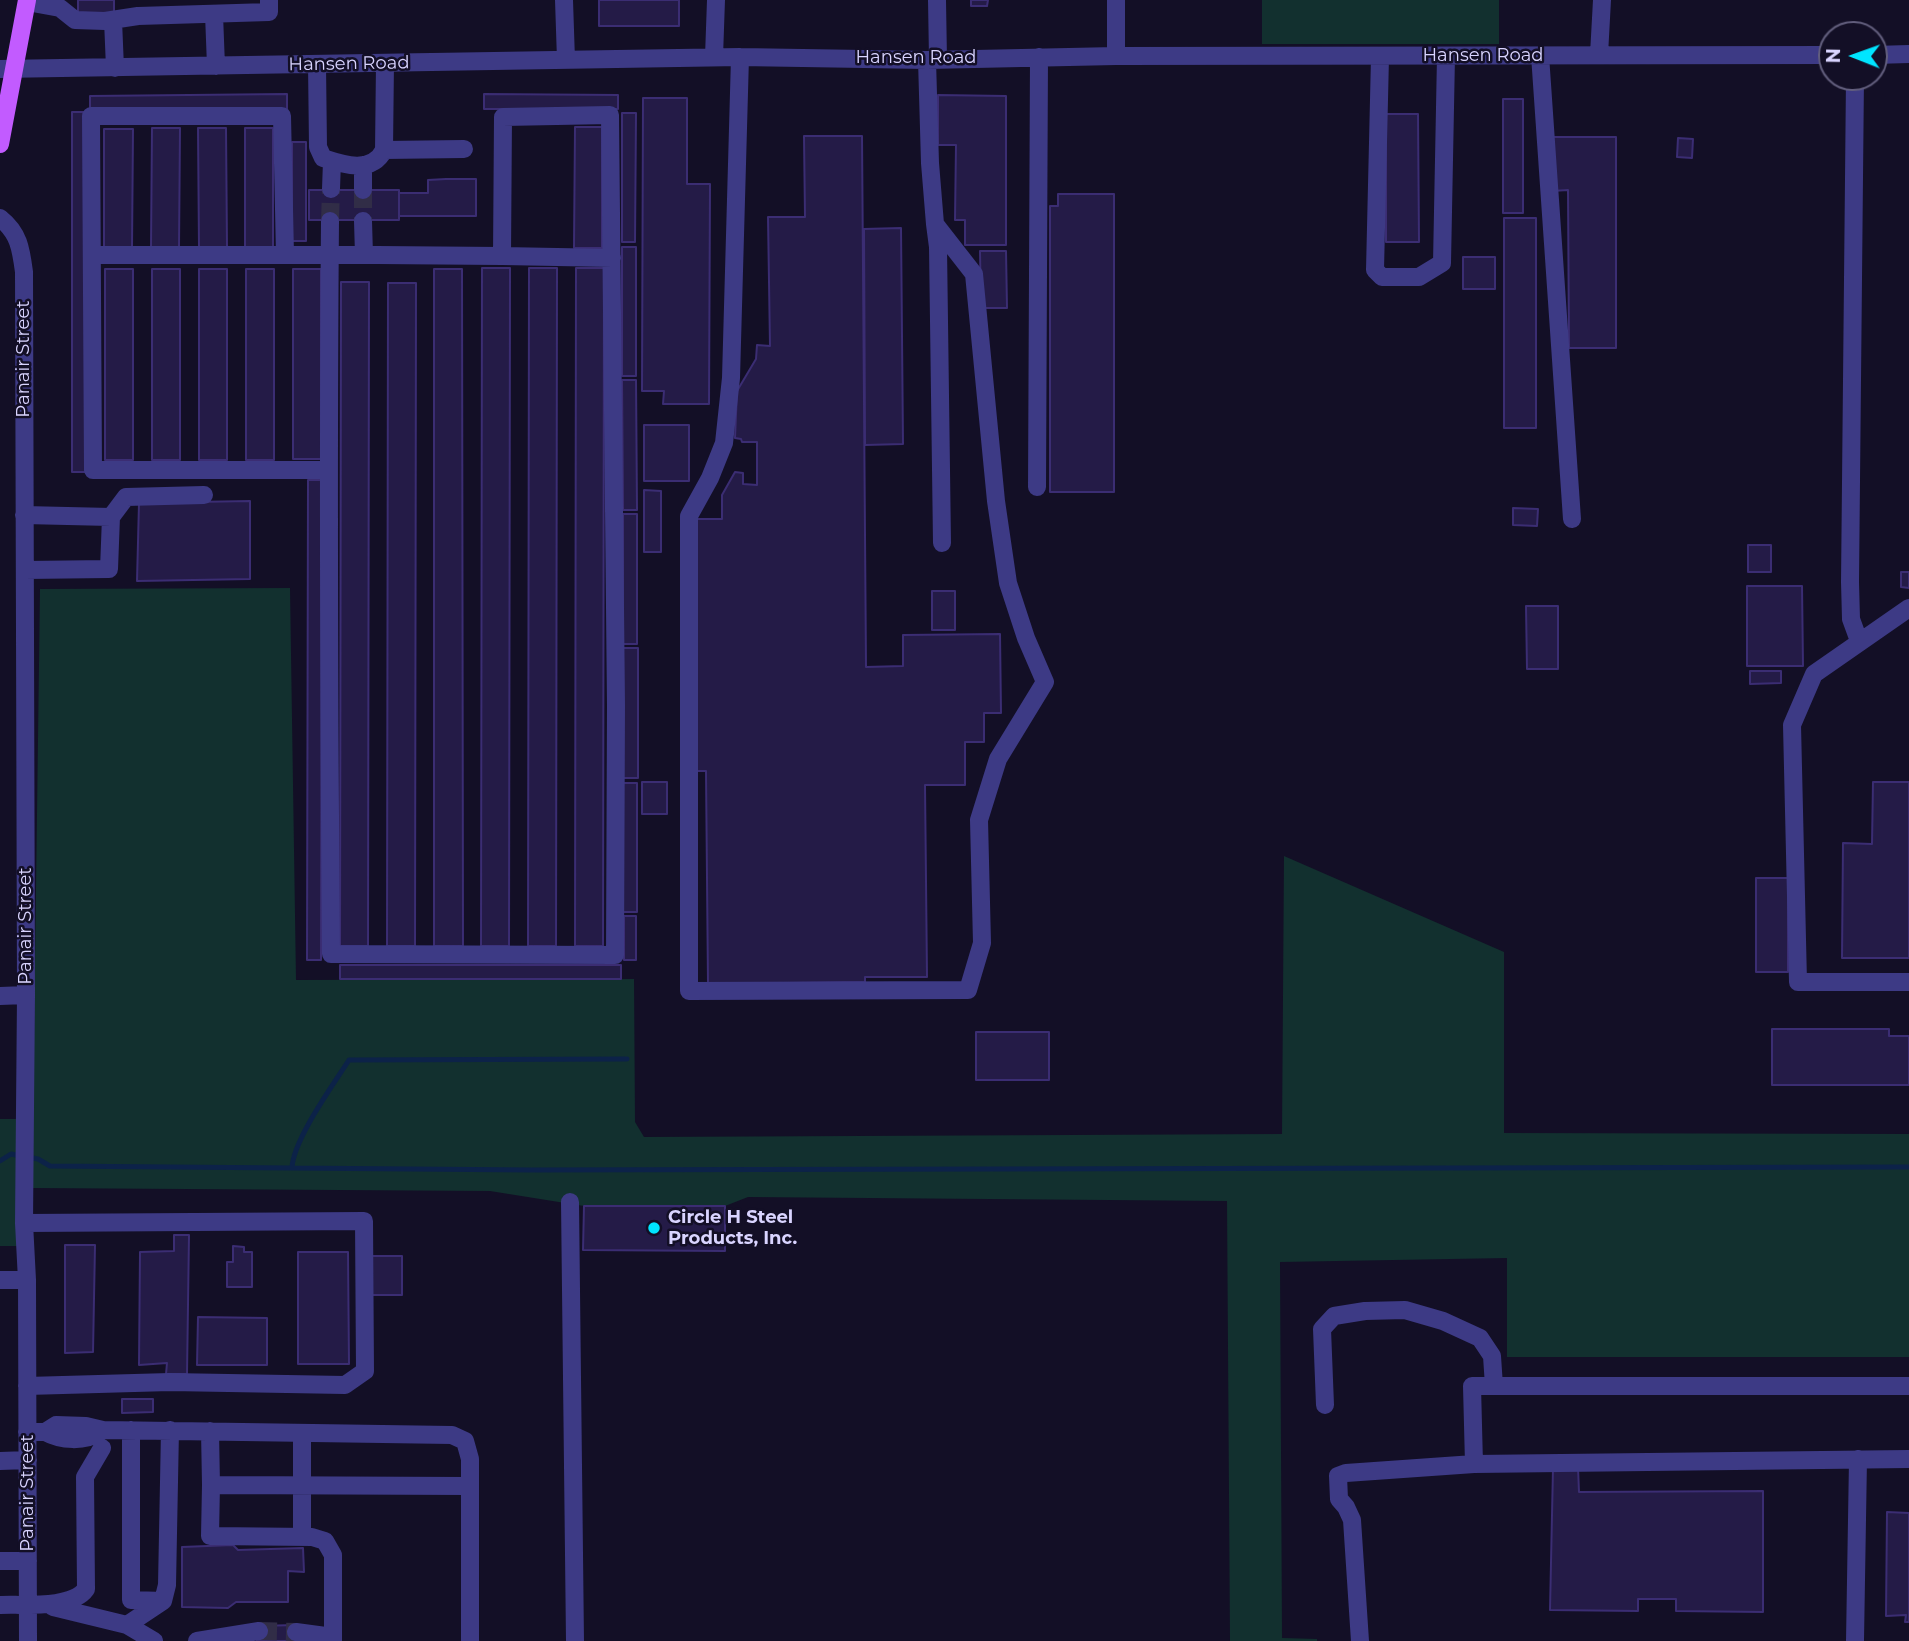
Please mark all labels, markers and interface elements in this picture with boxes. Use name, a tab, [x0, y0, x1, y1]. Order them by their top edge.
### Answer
north arrow	[1818, 21, 1888, 91]
street label: Hansen Road	[1422, 45, 1544, 67]
street label: Hansen Road	[855, 47, 977, 69]
text: N	[1822, 48, 1845, 64]
street label: Hansen Road	[288, 52, 410, 76]
street label: Panair Street	[13, 300, 35, 418]
street label: Panair Street	[15, 867, 37, 985]
place label: Circle H Steel Products, Inc.	[668, 1207, 797, 1250]
marker: Circle H Steel Products, Inc.	[646, 1220, 662, 1236]
street label: Panair Street	[17, 1434, 39, 1552]

